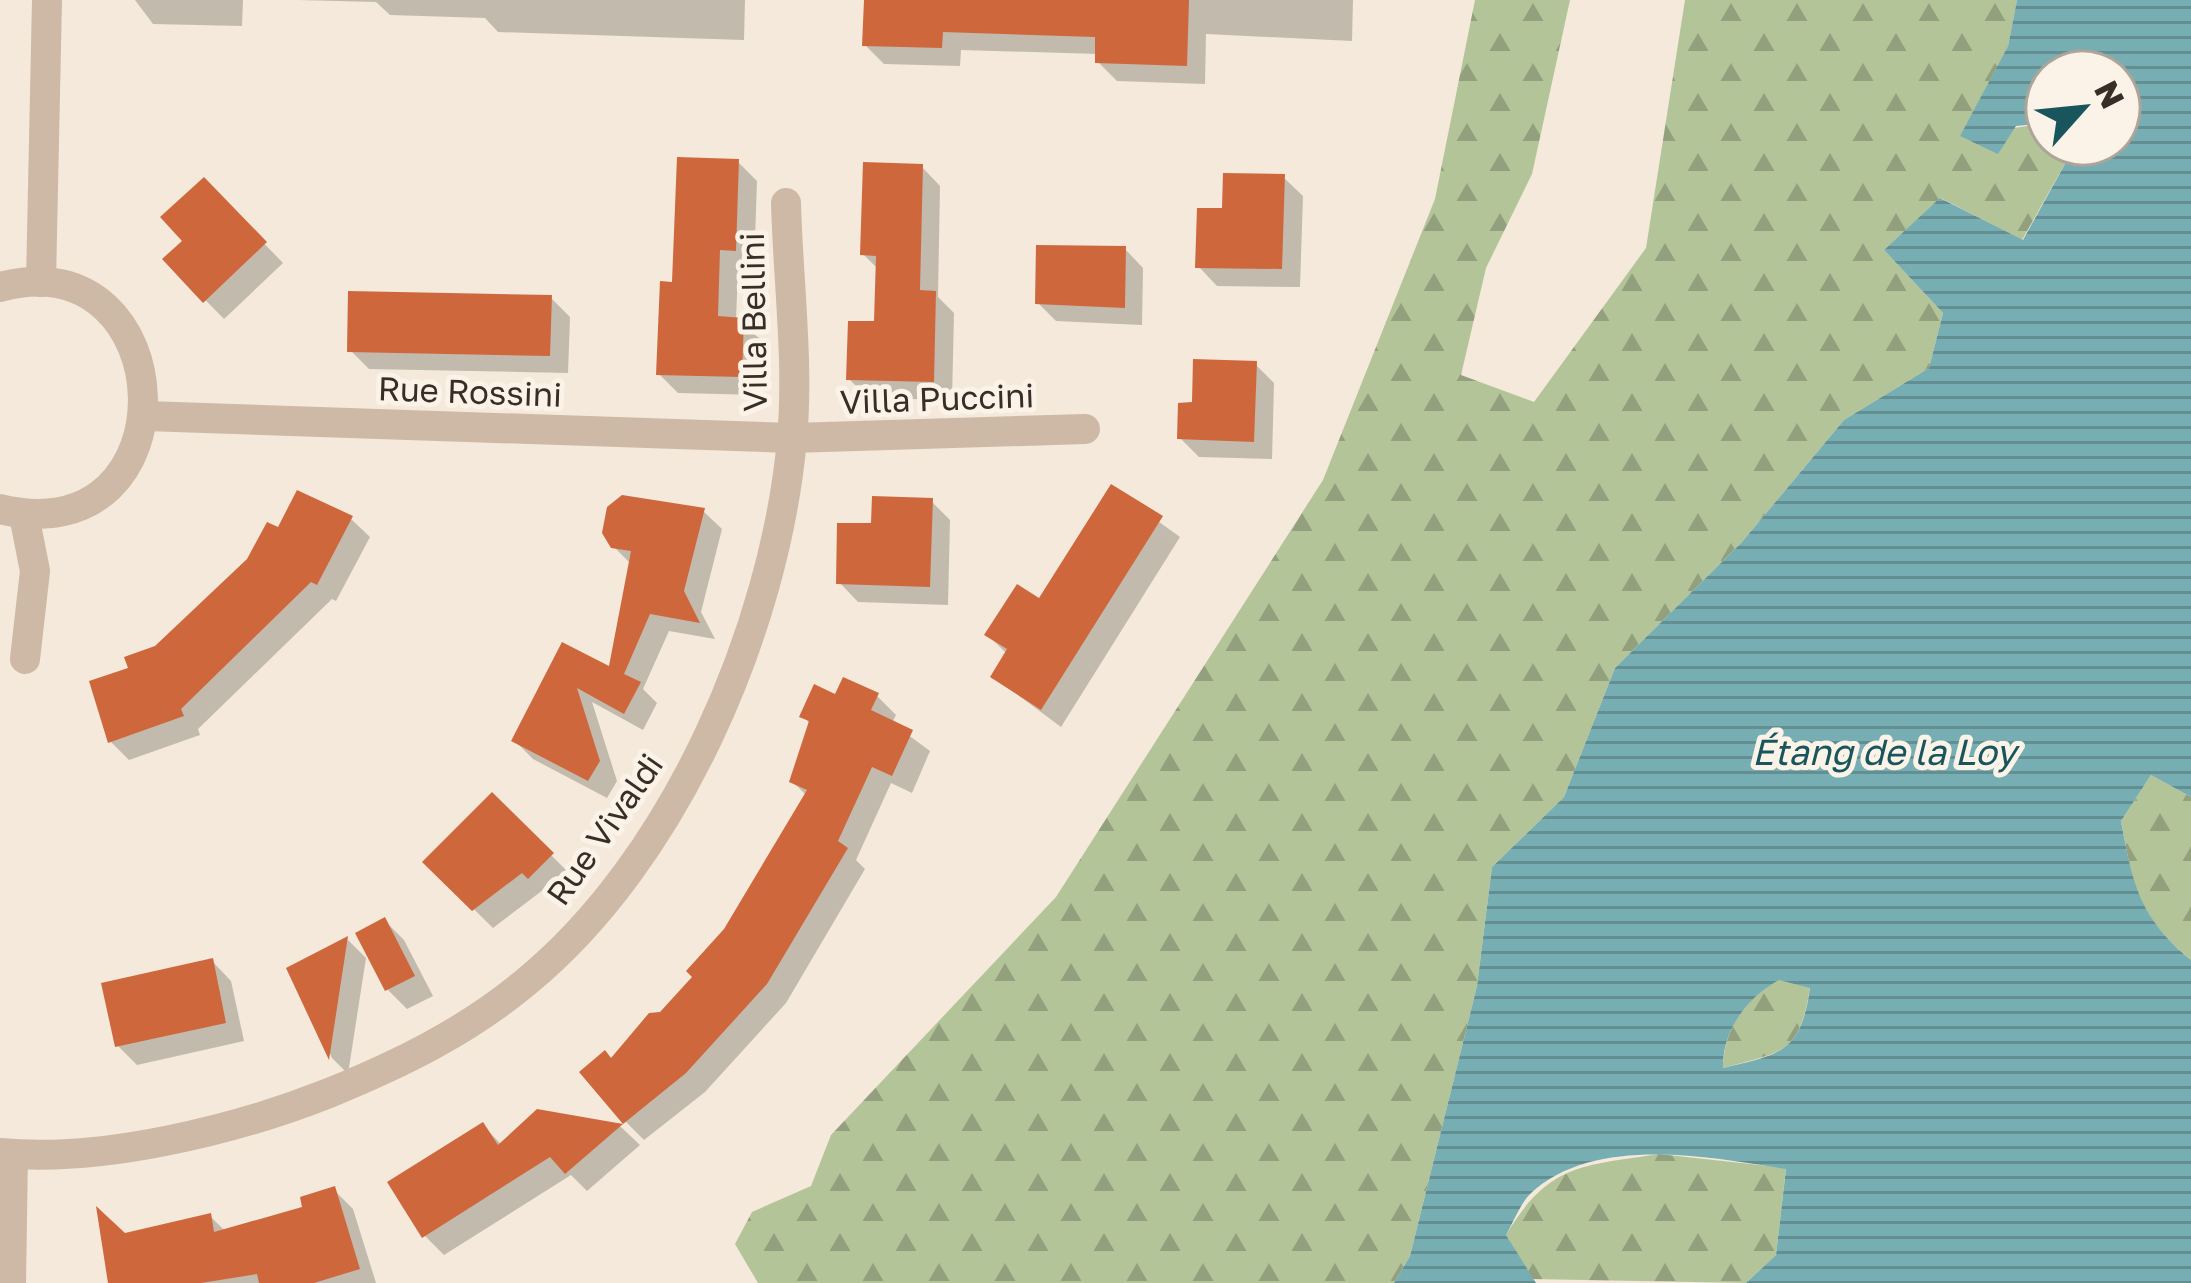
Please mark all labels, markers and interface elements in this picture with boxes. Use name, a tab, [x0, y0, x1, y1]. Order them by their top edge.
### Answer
north arrow	[2023, 48, 2143, 168]
text: N	[2087, 74, 2133, 114]
street label: Villa Bellini	[732, 232, 774, 412]
street label: Rue Rossini	[377, 368, 563, 414]
street label: Villa Puccini	[839, 375, 1035, 421]
water label: Étang de la Loy	[1752, 730, 2021, 773]
street label: Rue Vivaldi	[538, 746, 670, 912]

